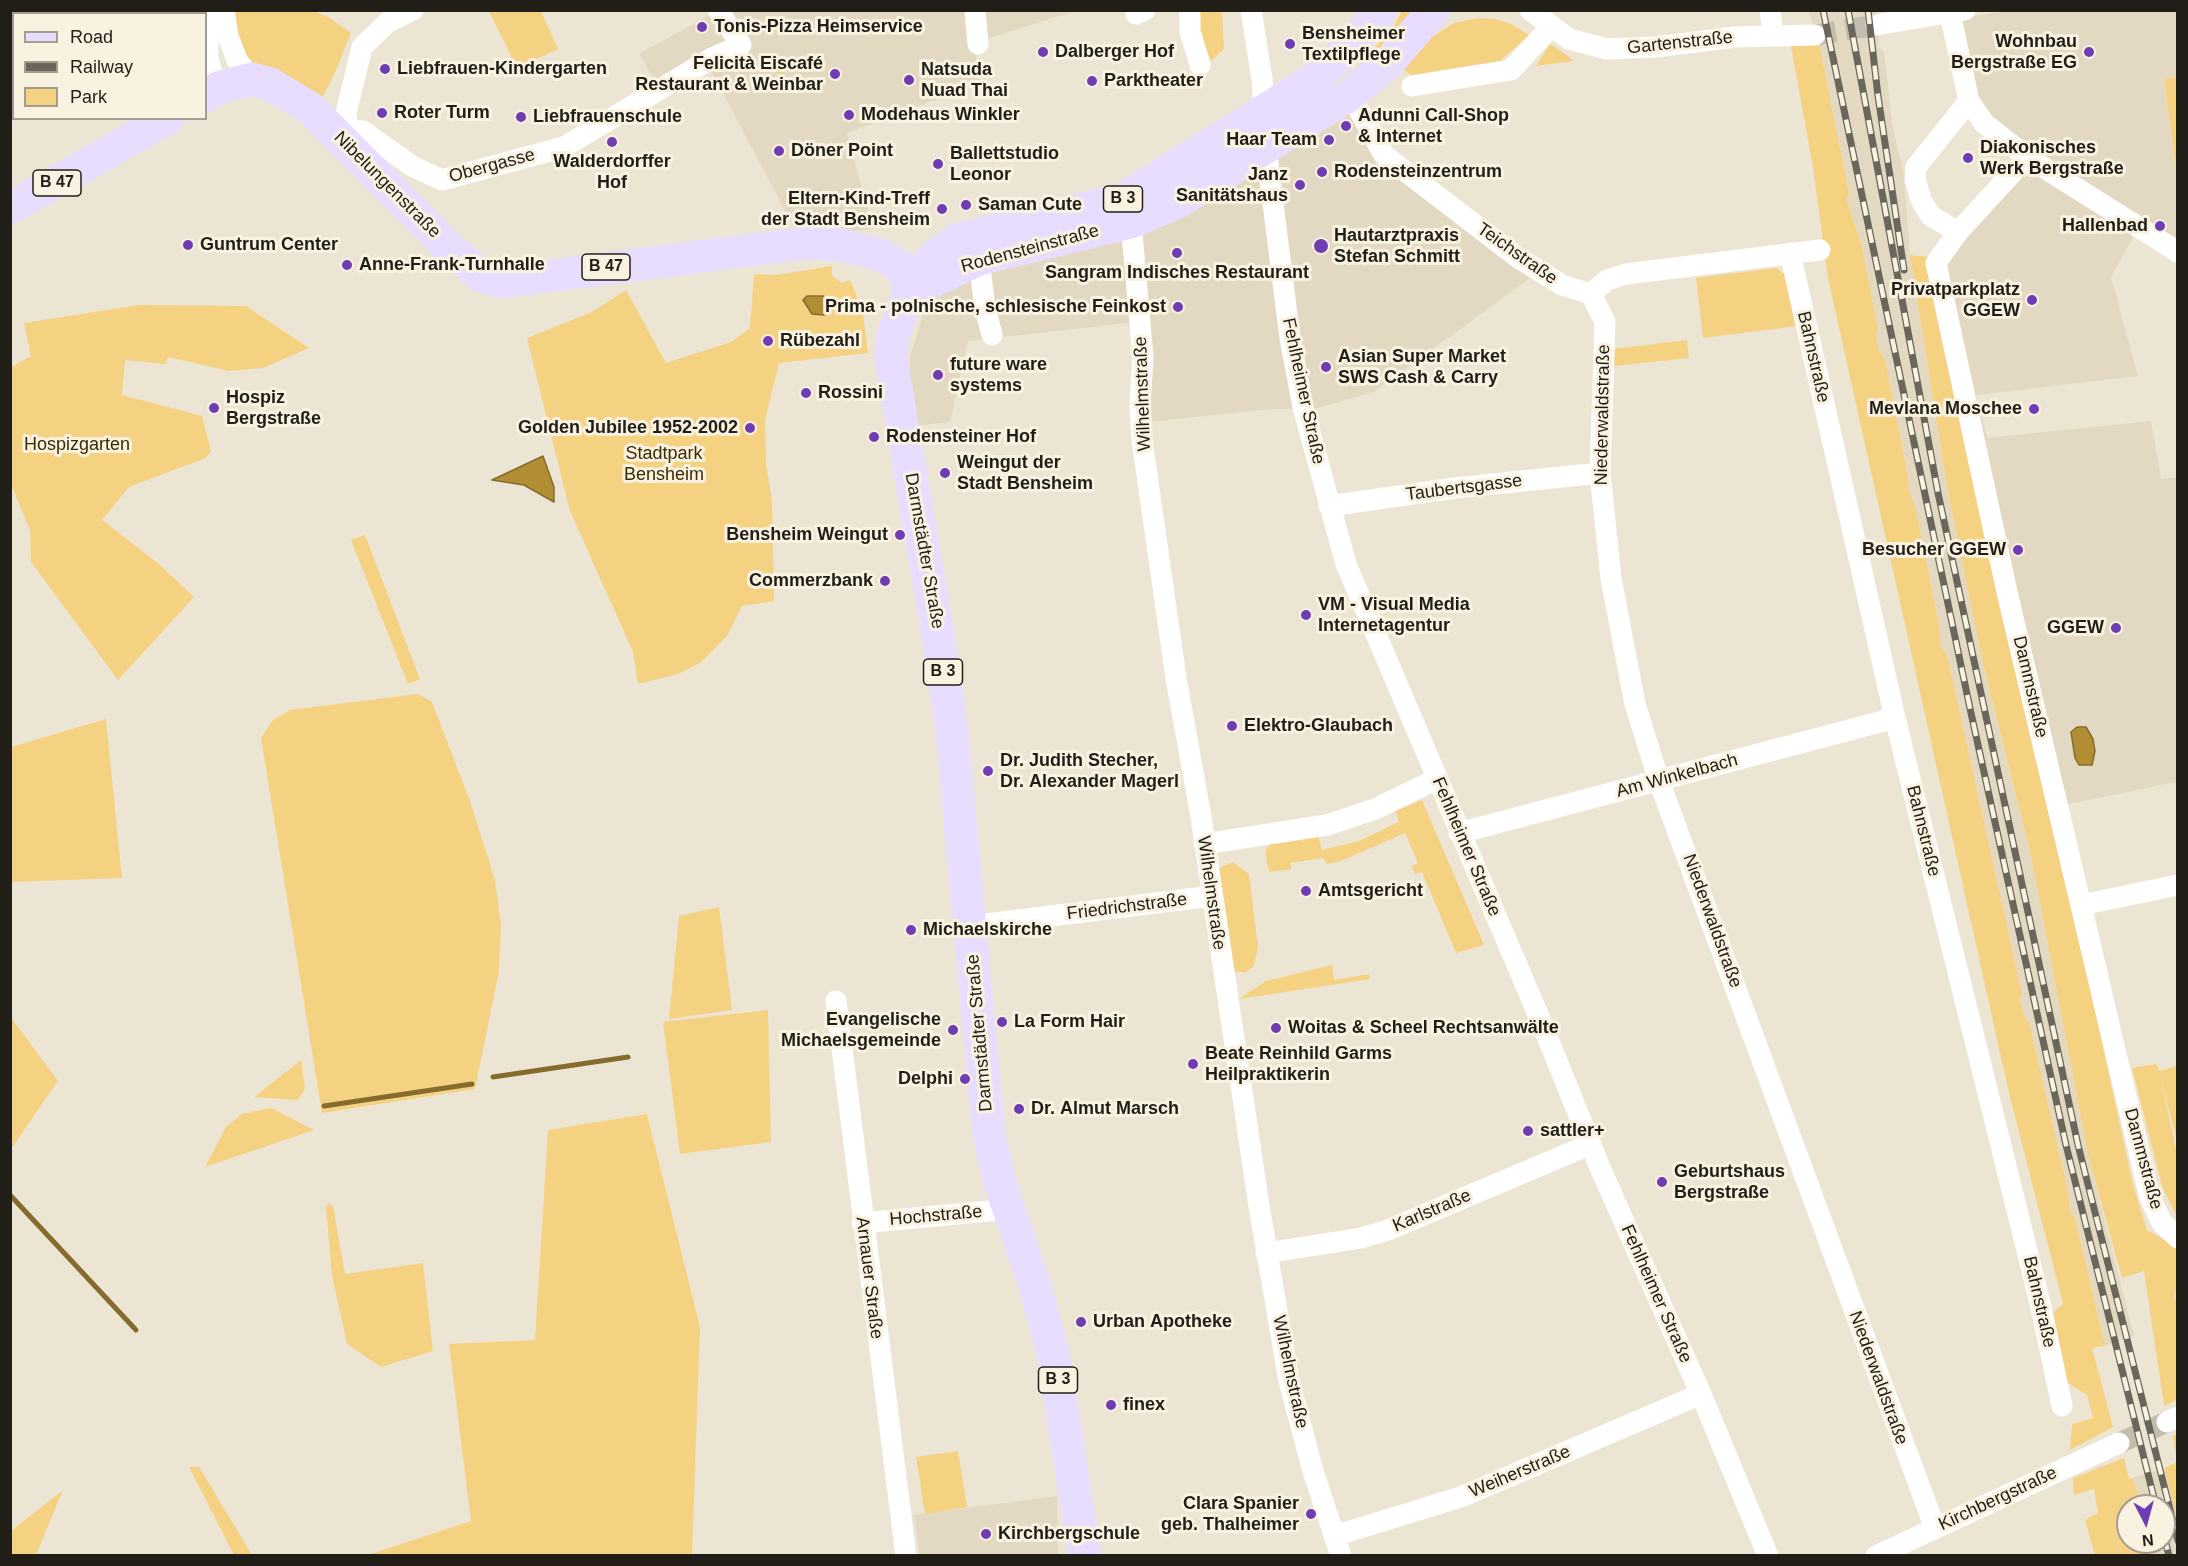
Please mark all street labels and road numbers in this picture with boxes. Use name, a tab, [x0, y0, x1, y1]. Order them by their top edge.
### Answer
street label: Gartenstraße	[1626, 27, 1734, 59]
street label: Nibelungenstraße	[329, 127, 445, 243]
street label: Obergasse	[447, 144, 537, 188]
road number: B 47	[33, 170, 81, 196]
road number: B 3	[1104, 186, 1142, 212]
street label: Teichstraße	[1473, 218, 1561, 290]
street label: Rodensteinstraße	[959, 220, 1101, 278]
road number: B 47	[582, 254, 630, 280]
street label: Bahnstraße	[1792, 309, 1834, 405]
street label: Fehlheimer Straße	[1277, 316, 1329, 466]
street label: Wilhelmstraße	[1130, 336, 1156, 452]
street label: Niederwaldstraße	[1591, 344, 1615, 486]
street label: Taubertsgasse	[1405, 470, 1523, 506]
street label: Darmstädter Straße	[900, 471, 948, 631]
street label: Dammstraße	[2008, 634, 2052, 740]
road number: B 3	[924, 659, 962, 685]
street label: Am Winkelbach	[1614, 749, 1740, 803]
street label: Fehlheimer Straße	[1427, 774, 1505, 920]
street label: Bahnstraße	[1901, 783, 1945, 879]
street label: Wilhelmstraße	[1192, 835, 1230, 951]
street label: Niederwaldstraße	[1678, 851, 1746, 991]
street label: Friedrichstraße	[1066, 889, 1188, 925]
street label: Darmstädter Straße	[962, 953, 998, 1113]
street label: Dammstraße	[2119, 1106, 2167, 1212]
street label: Karlstraße	[1390, 1185, 1474, 1237]
street label: Hochstraße	[889, 1201, 983, 1231]
street label: Arnauer Straße	[851, 1216, 887, 1340]
street label: Fehlheimer Straße	[1616, 1222, 1696, 1366]
street label: Bahnstraße	[2018, 1254, 2060, 1350]
street label: Niederwaldstraße	[1844, 1308, 1912, 1448]
street label: Wilhelmstraße	[1267, 1314, 1313, 1430]
road number: B 3	[1038, 1367, 1078, 1393]
street label: Weiherstraße	[1466, 1441, 1574, 1503]
street label: Kirchbergstraße	[1935, 1462, 2061, 1536]

